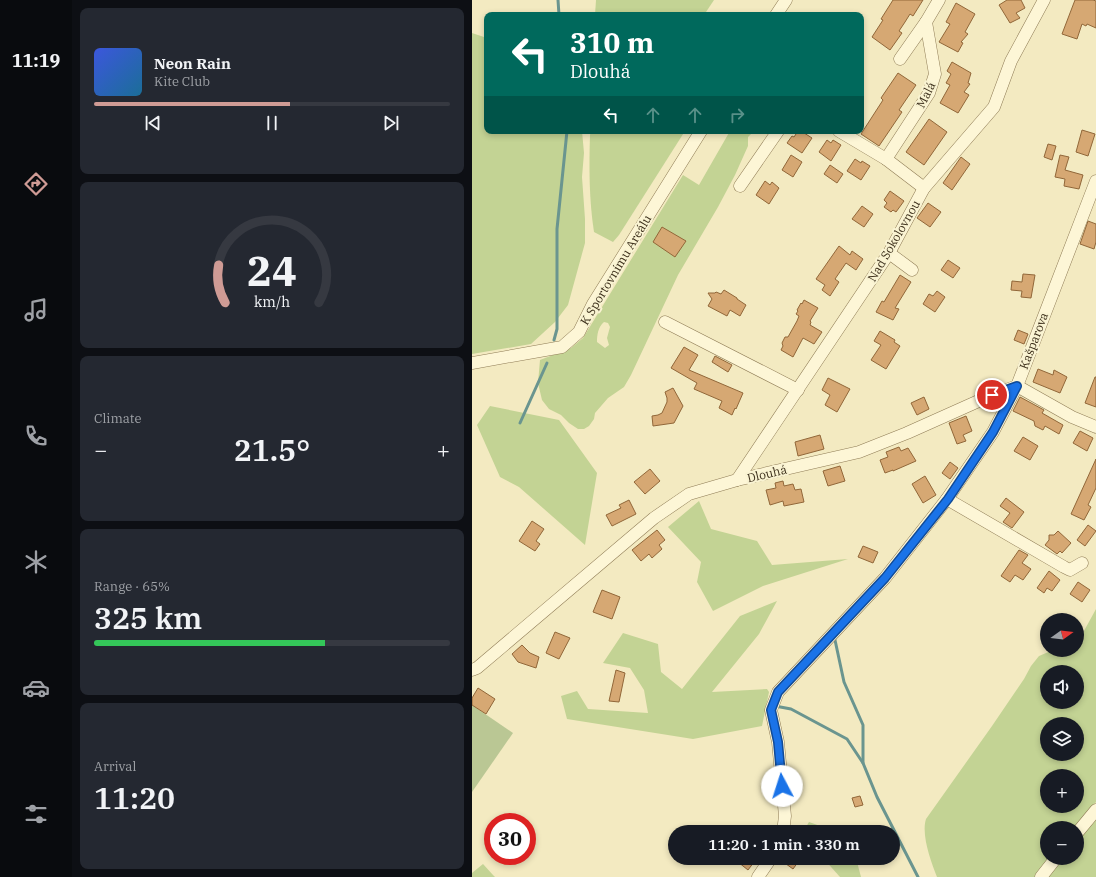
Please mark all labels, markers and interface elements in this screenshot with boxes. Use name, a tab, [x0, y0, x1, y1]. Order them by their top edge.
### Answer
text: 310 m	[570, 24, 654, 61]
icon: left	[504, 28, 556, 80]
text: 11:19	[12, 49, 60, 72]
text: Neon Rain	[154, 54, 231, 73]
text: Dlouhá	[570, 60, 630, 83]
text: Kite Club	[154, 73, 210, 90]
street label: Malá	[913, 79, 939, 110]
icon: left	[600, 104, 622, 126]
icon: ahead	[642, 104, 664, 126]
icon: ahead	[684, 104, 706, 126]
icon: right	[726, 104, 748, 126]
icon: previous	[142, 112, 164, 134]
icon: pause	[261, 112, 283, 134]
icon: next	[380, 112, 402, 134]
icon: directions	[22, 170, 50, 198]
street label: Nad Sokolovnou	[864, 197, 923, 284]
street label: K Sportovnímu Areálu	[577, 211, 655, 328]
text: 24	[247, 242, 297, 296]
text: km/h	[254, 291, 290, 310]
icon: music	[22, 296, 50, 324]
street label: Kašparova	[1016, 310, 1051, 371]
pin	[975, 378, 1009, 412]
icon: arrive	[981, 384, 1003, 406]
text: Climate	[94, 410, 141, 427]
icon: phone	[22, 422, 50, 450]
text: 21.5°	[234, 430, 310, 469]
text: −	[94, 435, 107, 464]
text: +	[437, 435, 450, 464]
street label: Dlouhá	[746, 462, 789, 485]
icon: climate	[22, 548, 50, 576]
text: Range · 65%	[94, 578, 170, 595]
text: 325 km	[94, 598, 202, 637]
north arrow	[1040, 613, 1084, 657]
map controls	[1040, 613, 1084, 865]
button: sound	[1040, 665, 1084, 709]
icon: car	[22, 674, 50, 702]
button: layers	[1040, 717, 1084, 761]
text: Arrival	[94, 758, 136, 775]
position arrow	[761, 765, 803, 807]
button: +	[1040, 769, 1084, 813]
text: 11:20	[94, 778, 175, 817]
icon: filters	[22, 800, 50, 828]
speed limit sign: 30	[484, 813, 536, 865]
button: −	[1040, 821, 1084, 865]
text: 11:20 · 1 min · 330 m	[708, 835, 860, 854]

